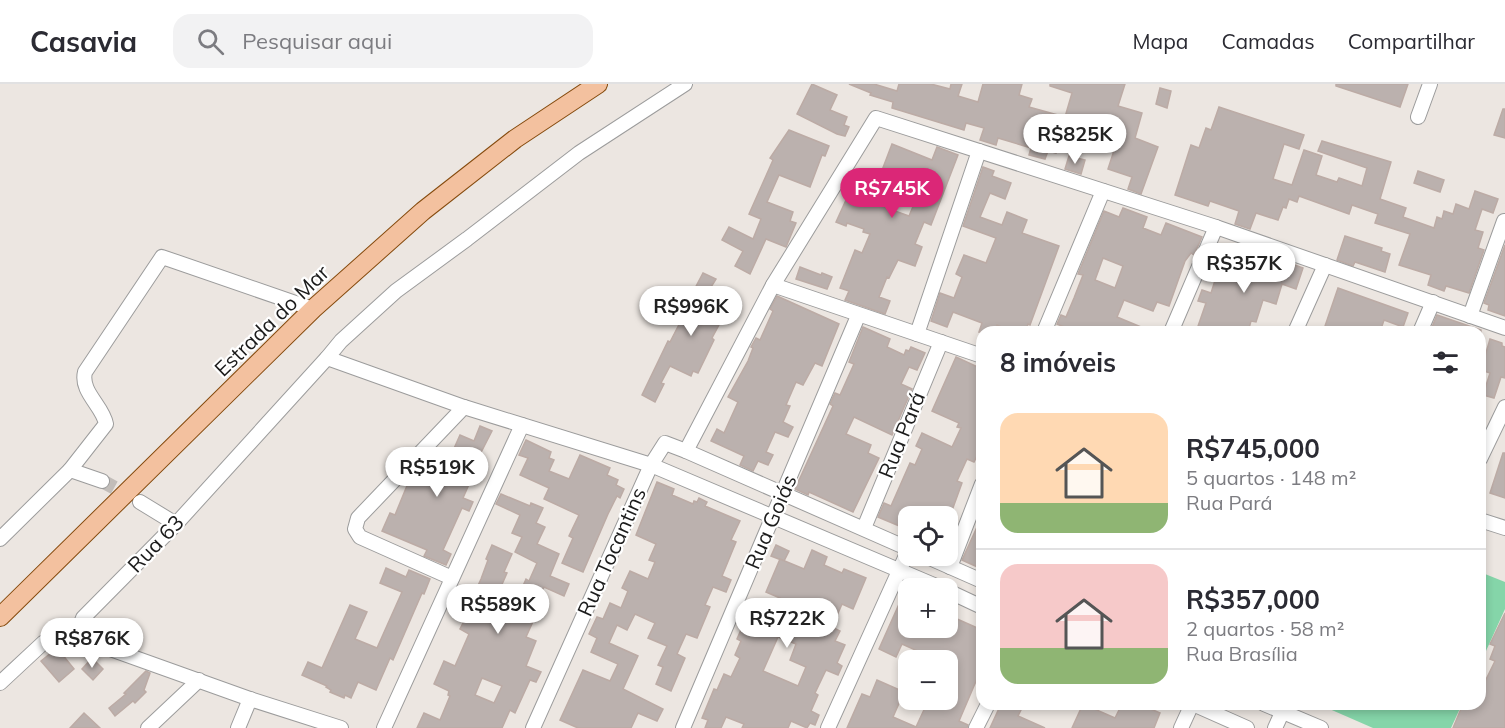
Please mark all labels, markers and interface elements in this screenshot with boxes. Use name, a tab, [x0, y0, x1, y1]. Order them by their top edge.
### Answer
search box	[173, 14, 593, 68]
text: Casavia	[30, 24, 137, 59]
icon: search	[194, 25, 227, 58]
text: Pesquisar aqui	[242, 27, 392, 55]
text: Mapa	[1133, 28, 1188, 54]
text: Camadas	[1221, 28, 1315, 54]
text: Compartilhar	[1348, 28, 1475, 54]
pin: R$825K	[1026, 114, 1124, 165]
text: R$825K	[1037, 121, 1113, 146]
pin: R$745K	[843, 168, 941, 219]
text: R$745K	[854, 175, 930, 200]
pin: R$357K	[1195, 243, 1293, 294]
text: R$357K	[1206, 250, 1282, 275]
street label: Estrada do Mar	[209, 259, 334, 381]
pin: R$996K	[642, 286, 740, 337]
text: R$996K	[653, 293, 729, 318]
text: 8 imóveis	[1000, 346, 1116, 379]
icon: filters	[1429, 346, 1462, 379]
street label: Rua Pará	[872, 388, 930, 482]
text: R$745,000	[1186, 432, 1320, 465]
icon: home	[1048, 437, 1120, 509]
pin: R$519K	[388, 447, 486, 498]
text: R$519K	[399, 454, 475, 479]
text: 5 quartos · 148 m²	[1186, 465, 1356, 490]
street label: Rua Goiás	[739, 470, 802, 573]
street label: Rua Tocantins	[571, 483, 651, 620]
text: Rua Pará	[1186, 490, 1272, 515]
map controls	[898, 506, 958, 710]
button: locate	[898, 506, 958, 566]
street label: Rua 63	[122, 509, 189, 577]
button: +	[898, 578, 958, 638]
text: R$357,000	[1186, 583, 1320, 616]
pin: R$589K	[449, 584, 547, 635]
icon: home	[1048, 588, 1120, 660]
text: R$589K	[460, 591, 536, 616]
pin: R$722K	[738, 598, 836, 649]
text: R$722K	[749, 605, 825, 630]
text: 2 quartos · 58 m²	[1186, 616, 1344, 641]
pin: R$876K	[43, 618, 141, 669]
text: R$876K	[54, 625, 130, 650]
text: Rua Brasília	[1186, 641, 1298, 666]
button: −	[898, 650, 958, 710]

